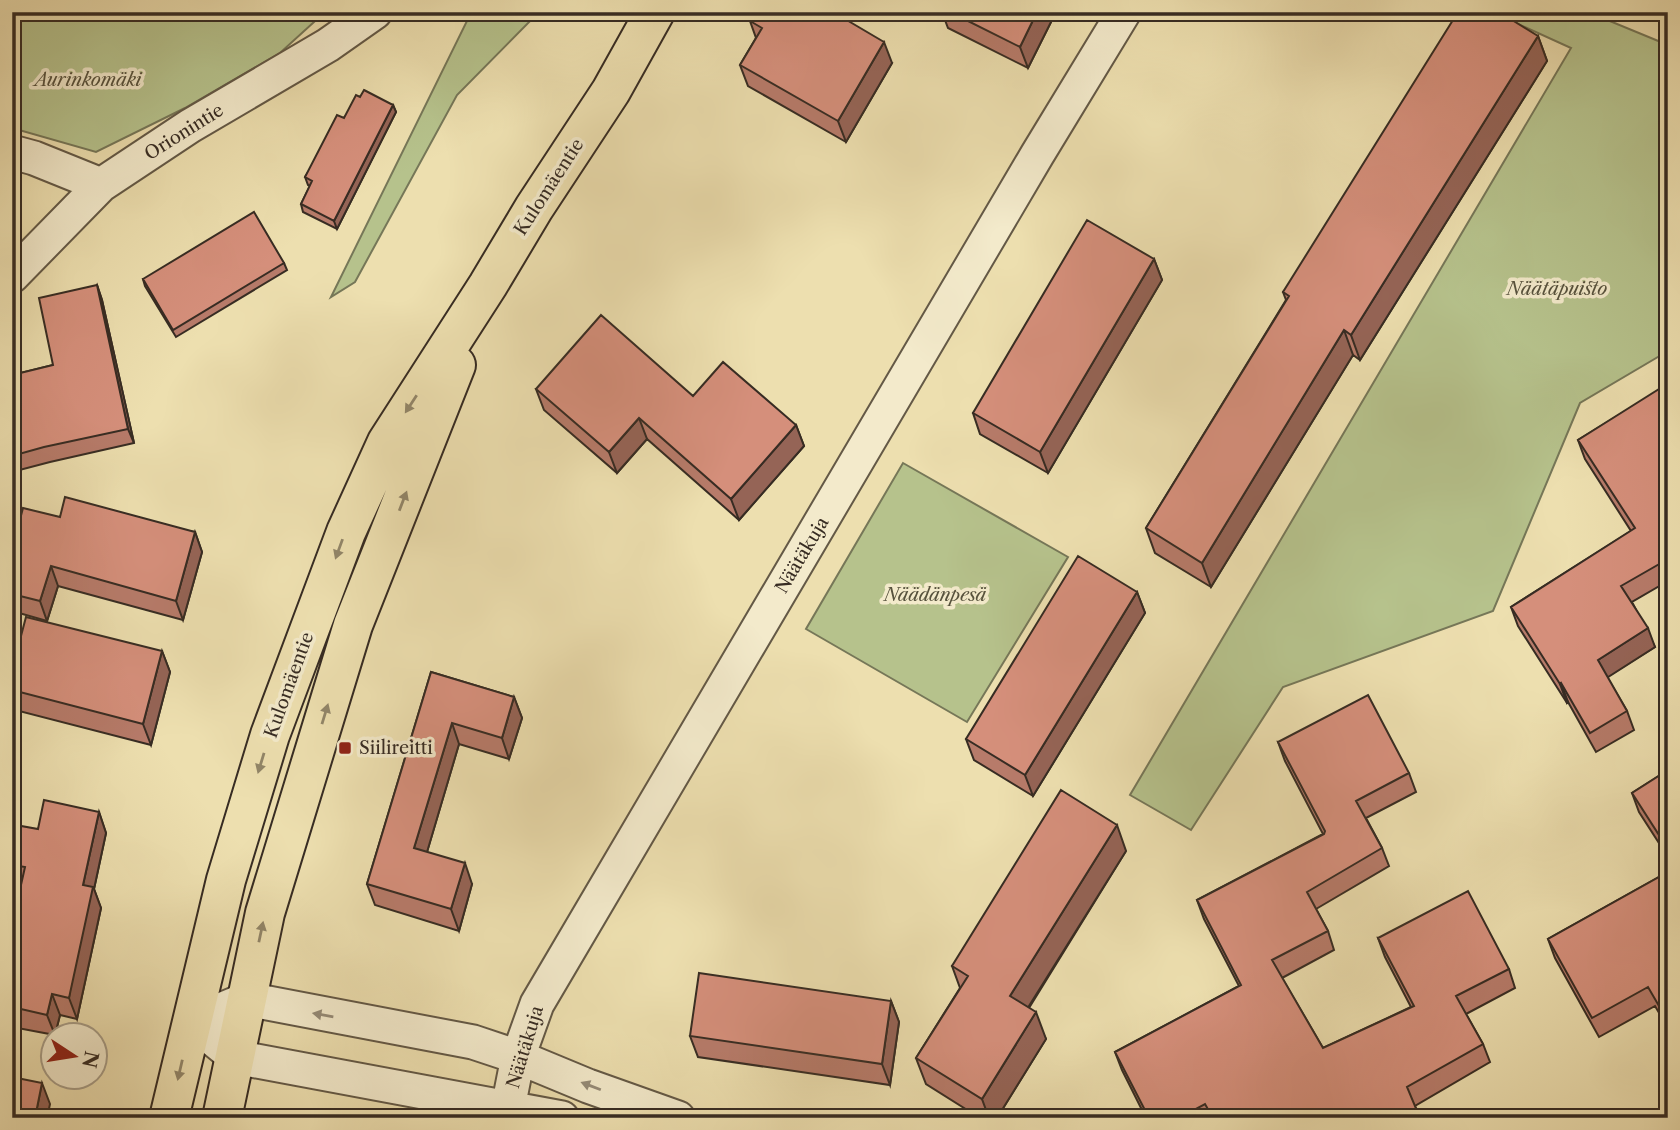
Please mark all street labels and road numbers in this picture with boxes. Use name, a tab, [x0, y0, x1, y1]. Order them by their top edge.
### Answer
street label: Orionintie	[140, 99, 228, 165]
street label: Kulomäentie	[510, 134, 588, 240]
street label: Näätäkuja	[771, 512, 834, 597]
street label: Kulomäentie	[260, 629, 318, 741]
street label: Näätäkuja	[502, 1002, 548, 1091]

